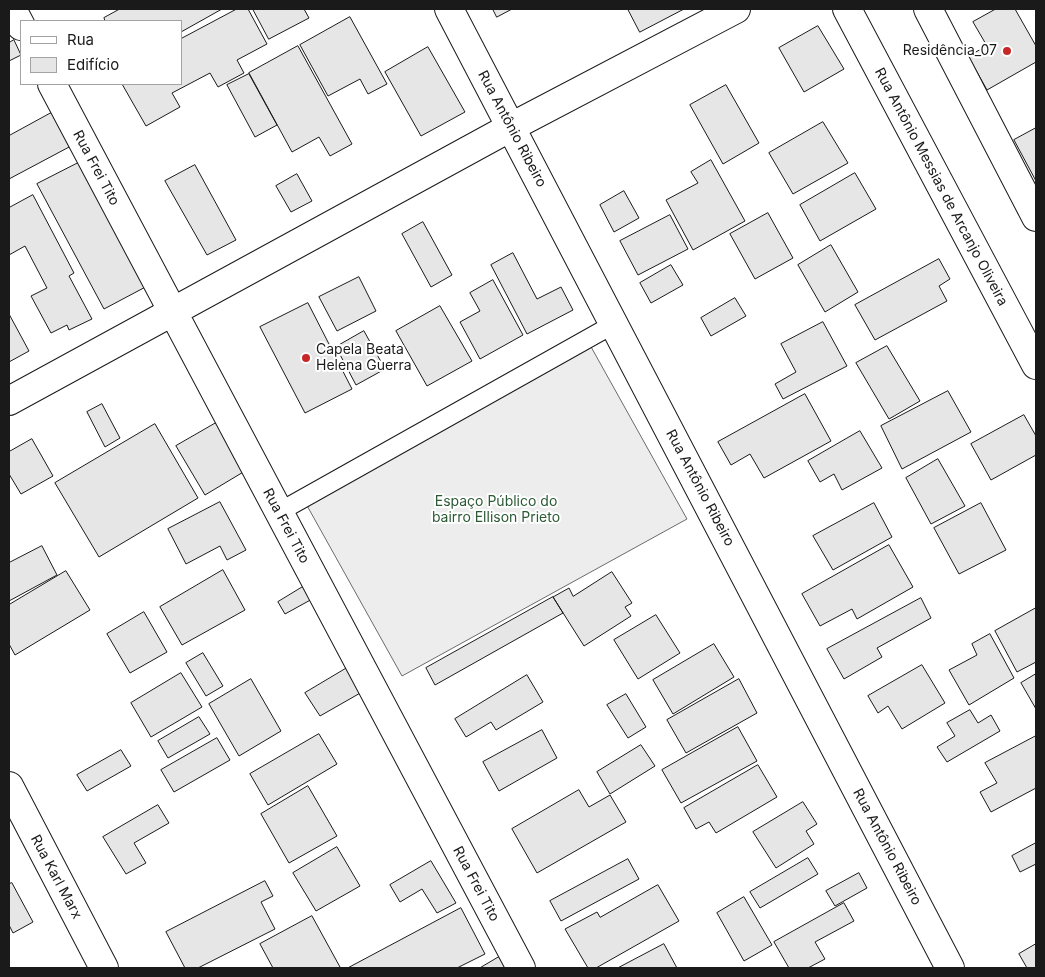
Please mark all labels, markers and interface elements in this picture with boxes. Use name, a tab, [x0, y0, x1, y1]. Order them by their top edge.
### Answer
legend	[20, 20, 182, 85]
text: Rua	[67, 30, 94, 49]
place label: Residência_07	[903, 43, 997, 59]
marker: Residência_07	[1001, 45, 1013, 57]
text: Edifício	[67, 55, 119, 74]
street label: Rua Antônio Messias de Arcanjo Oliveira	[871, 65, 1011, 309]
street label: Rua Antônio Ribeiro	[474, 68, 550, 190]
street label: Rua Frei Tito	[69, 128, 123, 208]
place label: Capela Beata Helena Guerra	[316, 342, 412, 374]
marker: Capela Beata Helena Guerra	[300, 352, 312, 364]
street label: Rua Antônio Ribeiro	[662, 427, 738, 549]
street label: Rua Frei Tito	[259, 486, 313, 566]
park label: Espaço Público do bairro Ellison Prieto	[432, 494, 560, 526]
street label: Rua Antônio Ribeiro	[849, 786, 925, 908]
street label: Rua Karl Marx	[27, 832, 85, 922]
street label: Rua Frei Tito	[449, 844, 503, 924]

